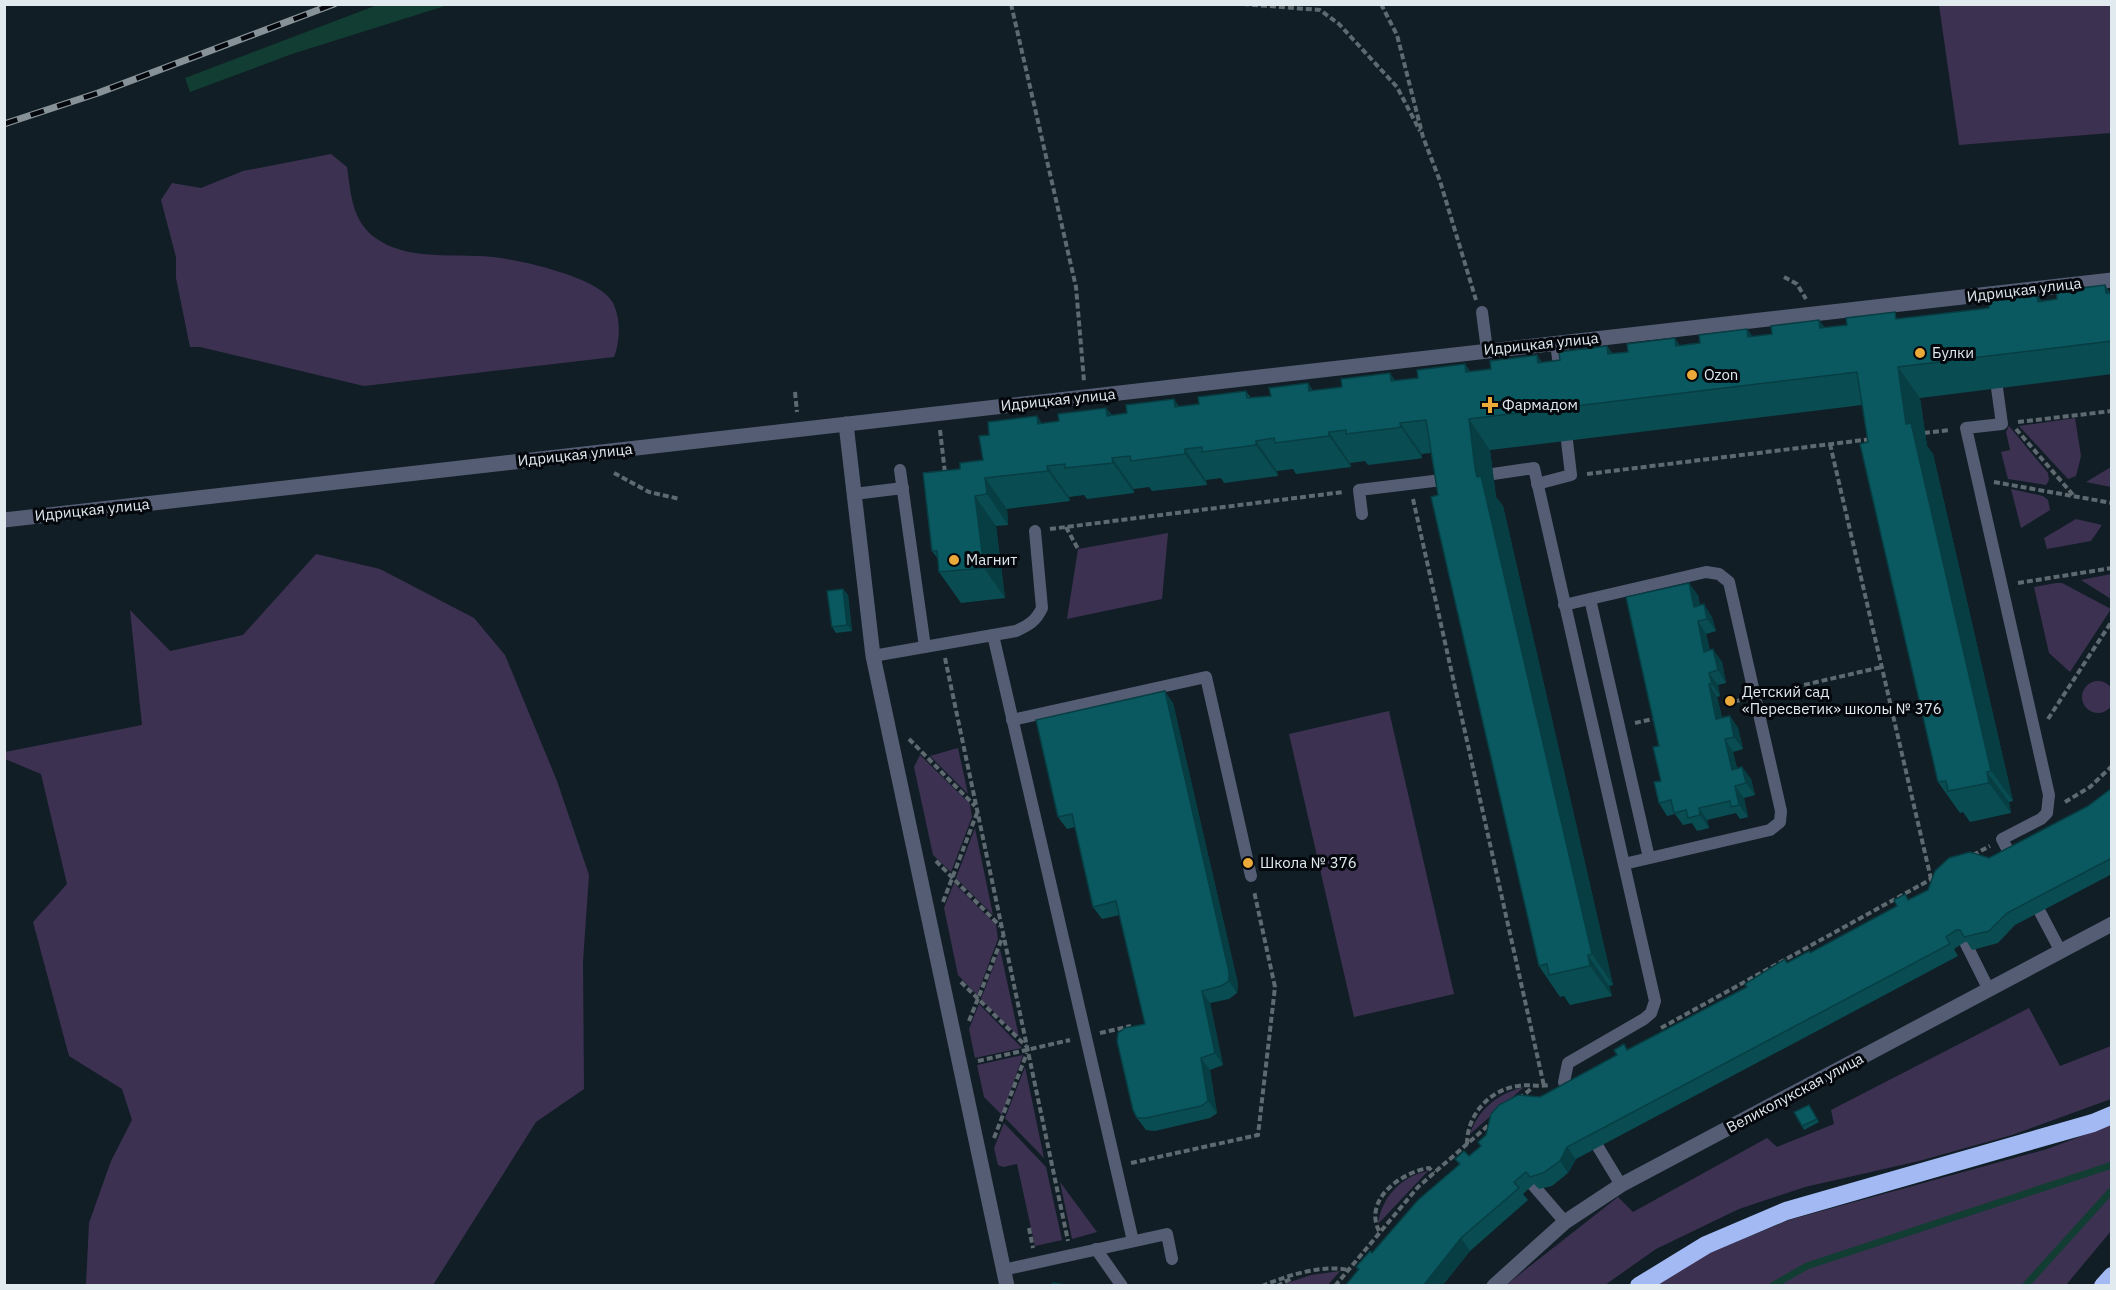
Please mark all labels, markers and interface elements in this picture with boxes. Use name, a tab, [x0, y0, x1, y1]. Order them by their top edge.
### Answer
street label: Идрицкая улица	[1966, 273, 2082, 306]
street label: Идрицкая улица	[1483, 328, 1599, 359]
place label: Булки	[1932, 343, 1974, 362]
marker: Булки	[1913, 346, 1927, 360]
place label: Ozon	[1704, 365, 1738, 384]
marker: Ozon	[1685, 368, 1699, 382]
street label: Идрицкая улица	[1000, 384, 1116, 415]
place label: Фармадом	[1502, 395, 1578, 414]
marker: Фармадом	[1483, 398, 1497, 412]
street label: Идрицкая улица	[517, 439, 633, 470]
street label: Идрицкая улица	[34, 494, 150, 525]
place label: Магнит	[966, 550, 1017, 569]
marker: Магнит	[947, 553, 961, 567]
place label: Детский сад «Пересветик» школы № 376	[1742, 682, 1942, 718]
marker: Детский сад «Пересветик» школы № 376	[1723, 694, 1737, 708]
place label: Школа № 376	[1260, 853, 1357, 872]
marker: Школа № 376	[1241, 856, 1255, 870]
street label: Великолукская улица	[1723, 1048, 1867, 1137]

